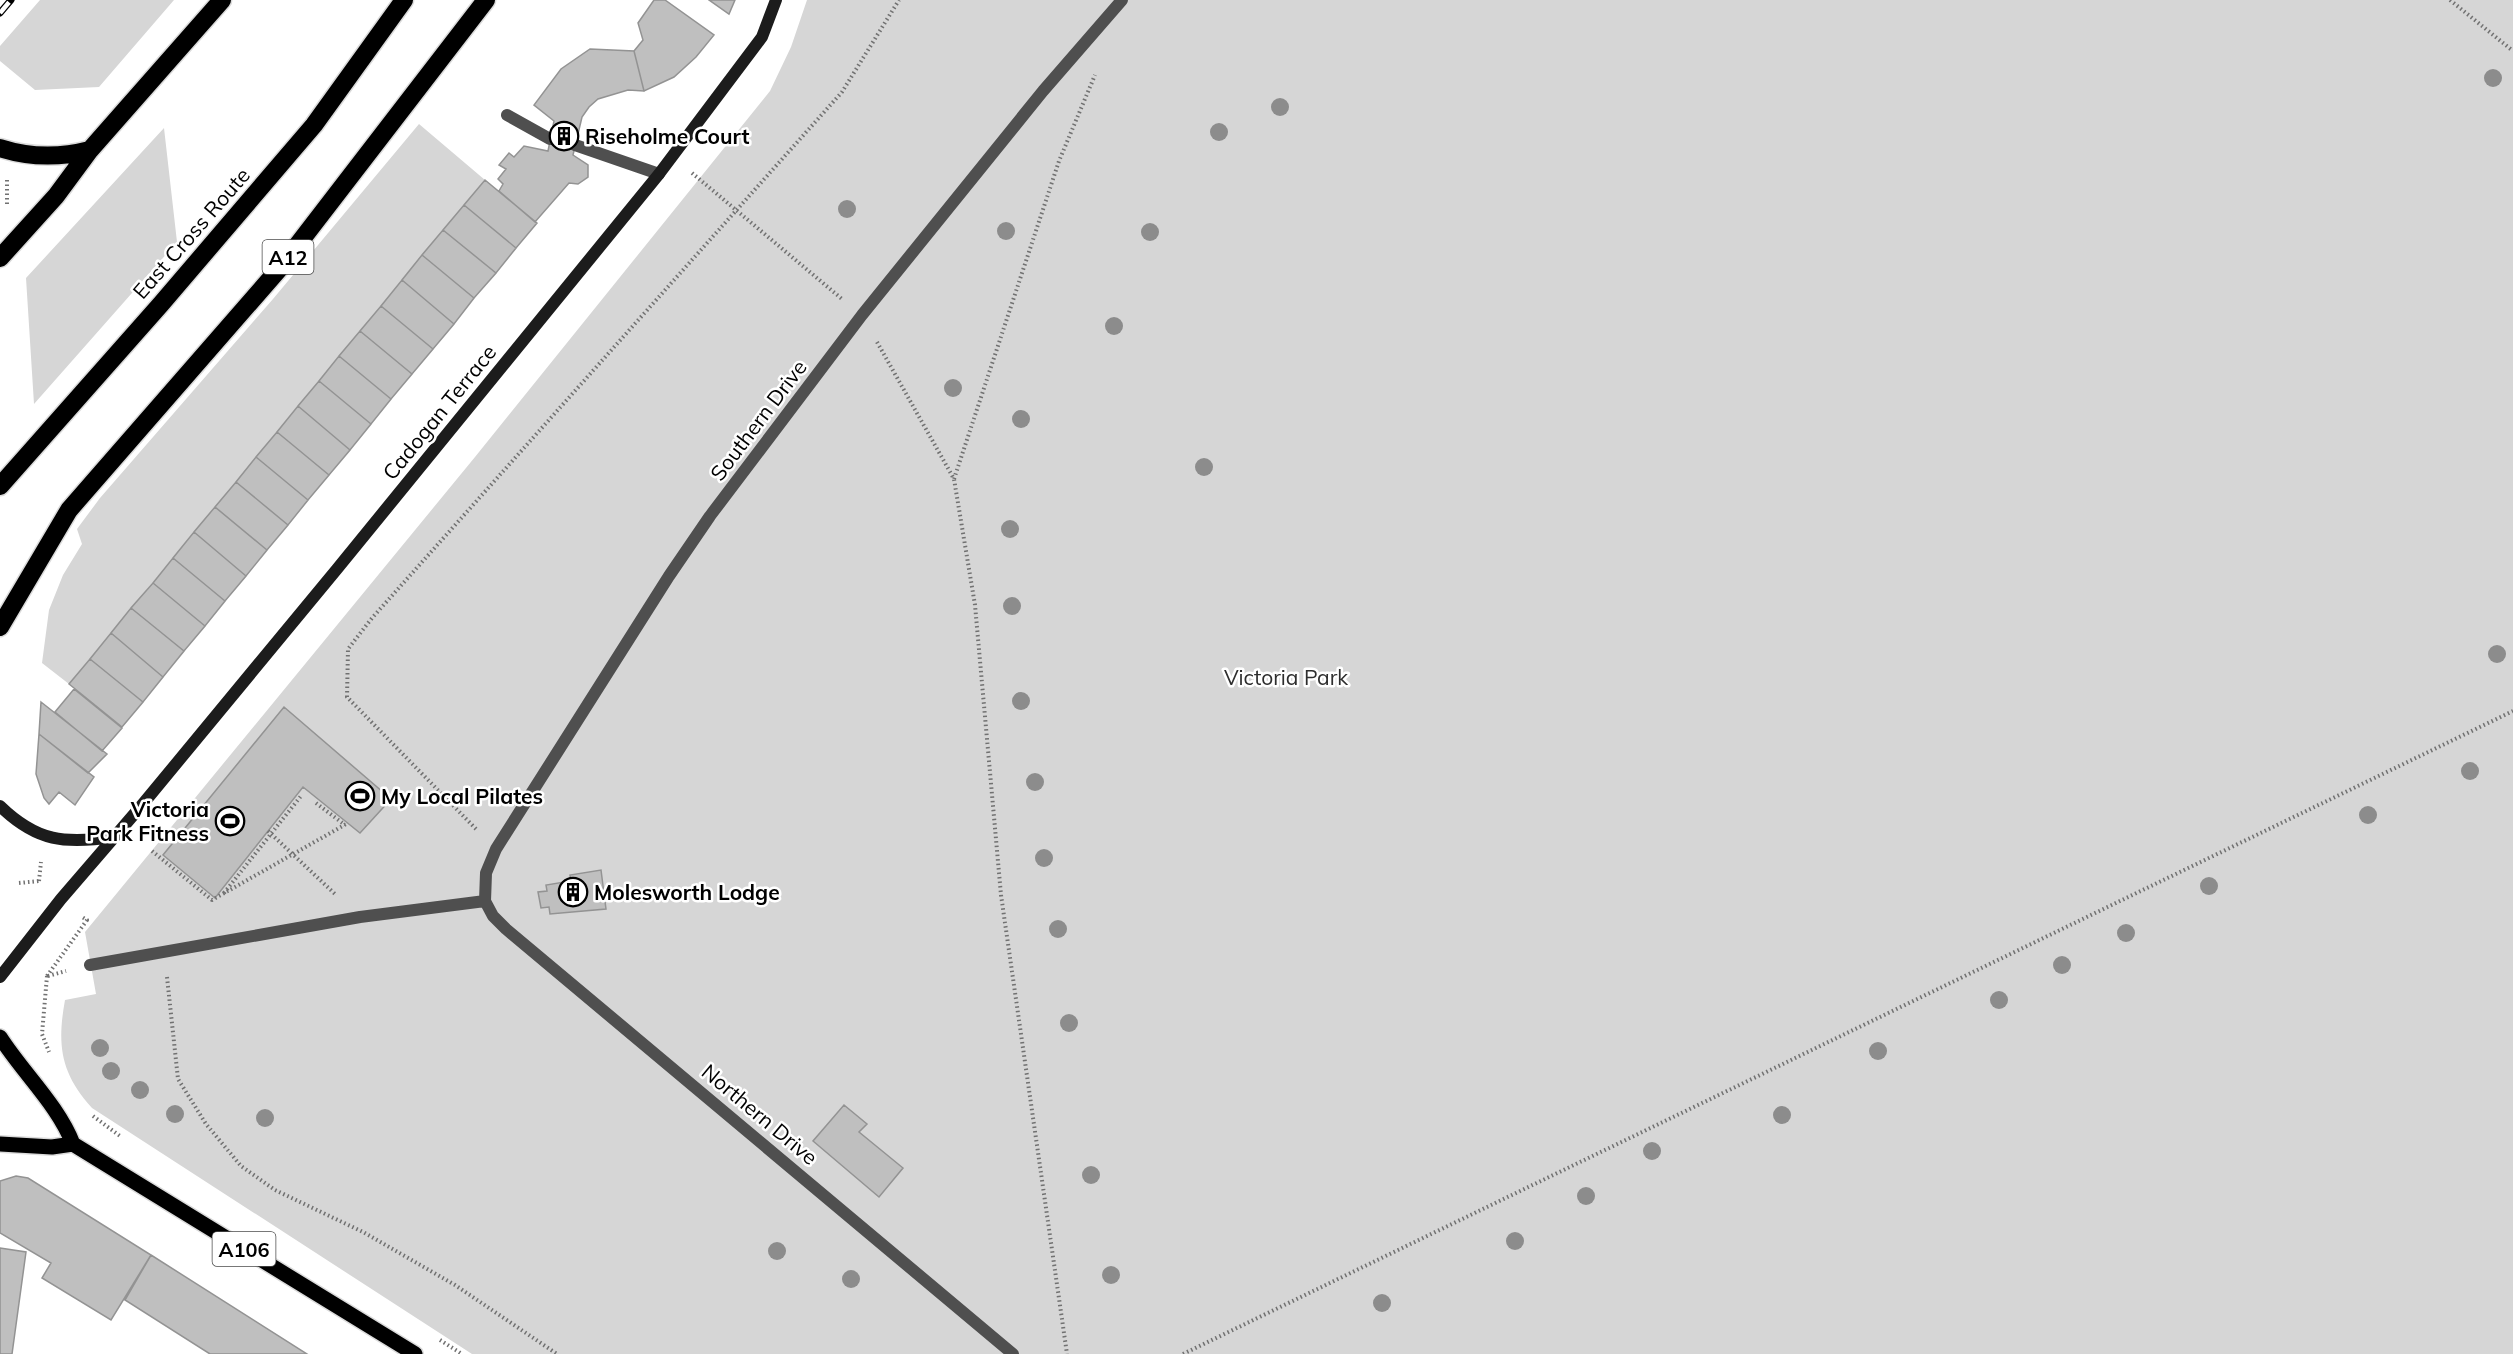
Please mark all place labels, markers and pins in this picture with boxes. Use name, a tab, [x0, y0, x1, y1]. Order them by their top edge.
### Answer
building icon: Riseholme Court	[548, 120, 580, 152]
place label: Riseholme Court	[585, 123, 749, 149]
sports icon: My Local Pilates	[344, 780, 376, 812]
place label: My Local Pilates	[381, 783, 543, 809]
place label: Victoria Park Fitness	[86, 796, 209, 846]
sports icon: Victoria Park Fitness	[214, 805, 246, 837]
building icon: Molesworth Lodge	[557, 876, 589, 908]
place label: Molesworth Lodge	[594, 879, 780, 905]

